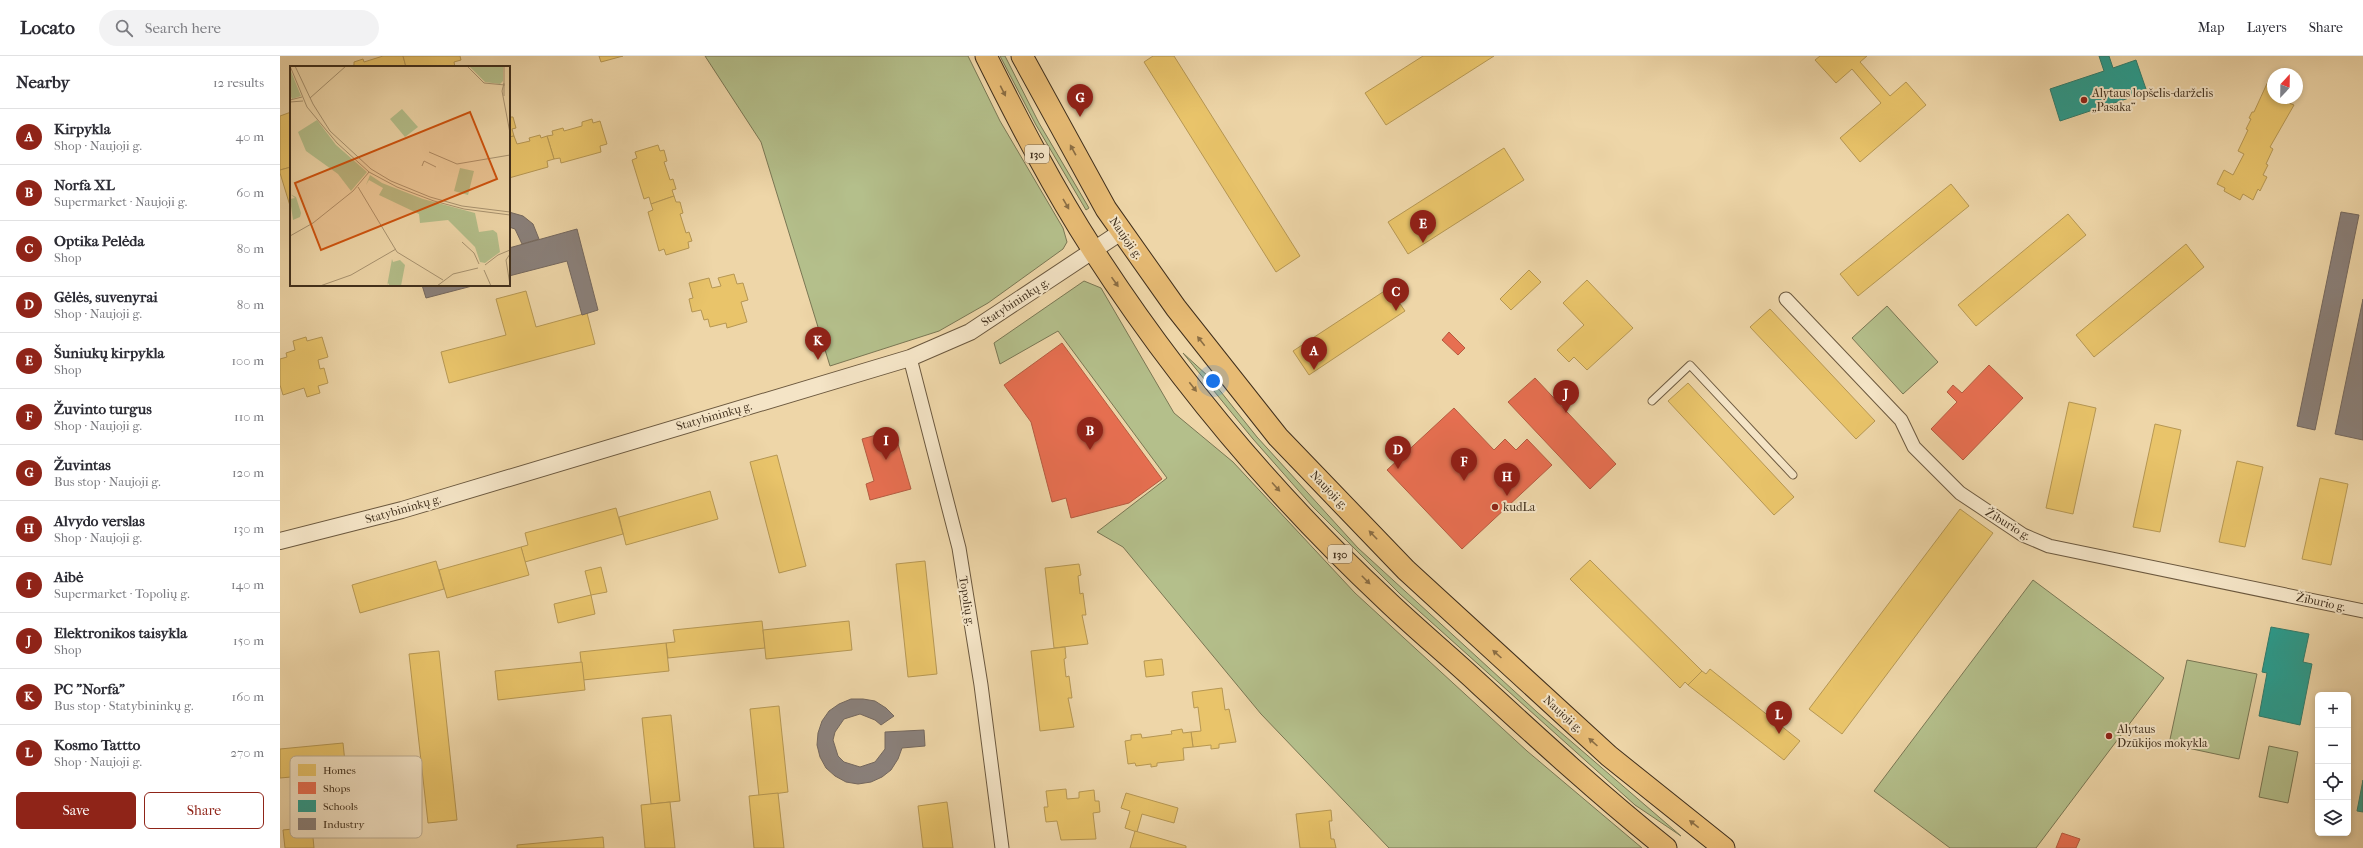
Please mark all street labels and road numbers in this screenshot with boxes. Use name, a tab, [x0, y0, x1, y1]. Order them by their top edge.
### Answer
road number: 130	[1025, 145, 1049, 163]
street label: Naujoji g.	[1106, 214, 1146, 262]
street label: Statybininkų g.	[978, 275, 1052, 329]
street label: Statybininkų g.	[674, 398, 754, 434]
street label: Naujoji g.	[1307, 468, 1351, 512]
street label: Statybininkų g.	[363, 491, 443, 527]
street label: Žiburio g.	[1983, 504, 2034, 543]
road number: 130	[1328, 545, 1352, 563]
street label: Topolių g.	[956, 575, 978, 627]
street label: Žiburio g.	[2295, 589, 2347, 614]
street label: Naujoji g.	[1540, 693, 1586, 735]

